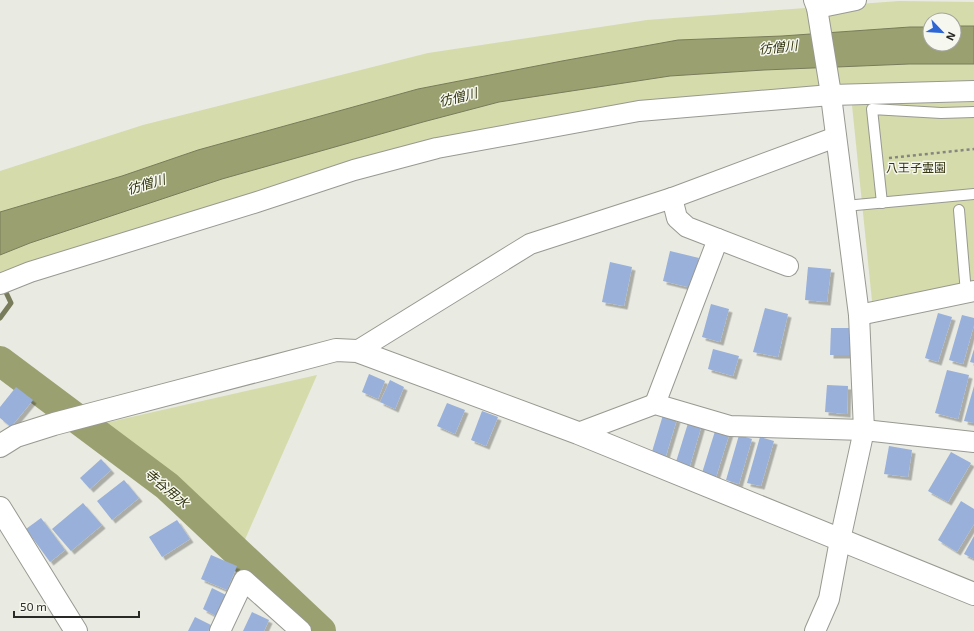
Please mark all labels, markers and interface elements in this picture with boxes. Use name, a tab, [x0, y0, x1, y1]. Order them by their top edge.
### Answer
north arrow	[922, 12, 962, 52]
text: N	[944, 30, 959, 43]
water label: 彷僧川	[758, 37, 800, 57]
water label: 彷僧川	[437, 84, 481, 109]
park label: 八王子霊園	[886, 160, 946, 174]
water label: 彷僧川	[125, 170, 169, 197]
water label: 寺谷用水	[142, 465, 194, 512]
scale bar	[14, 593, 139, 619]
text: 50 m	[20, 599, 47, 613]

